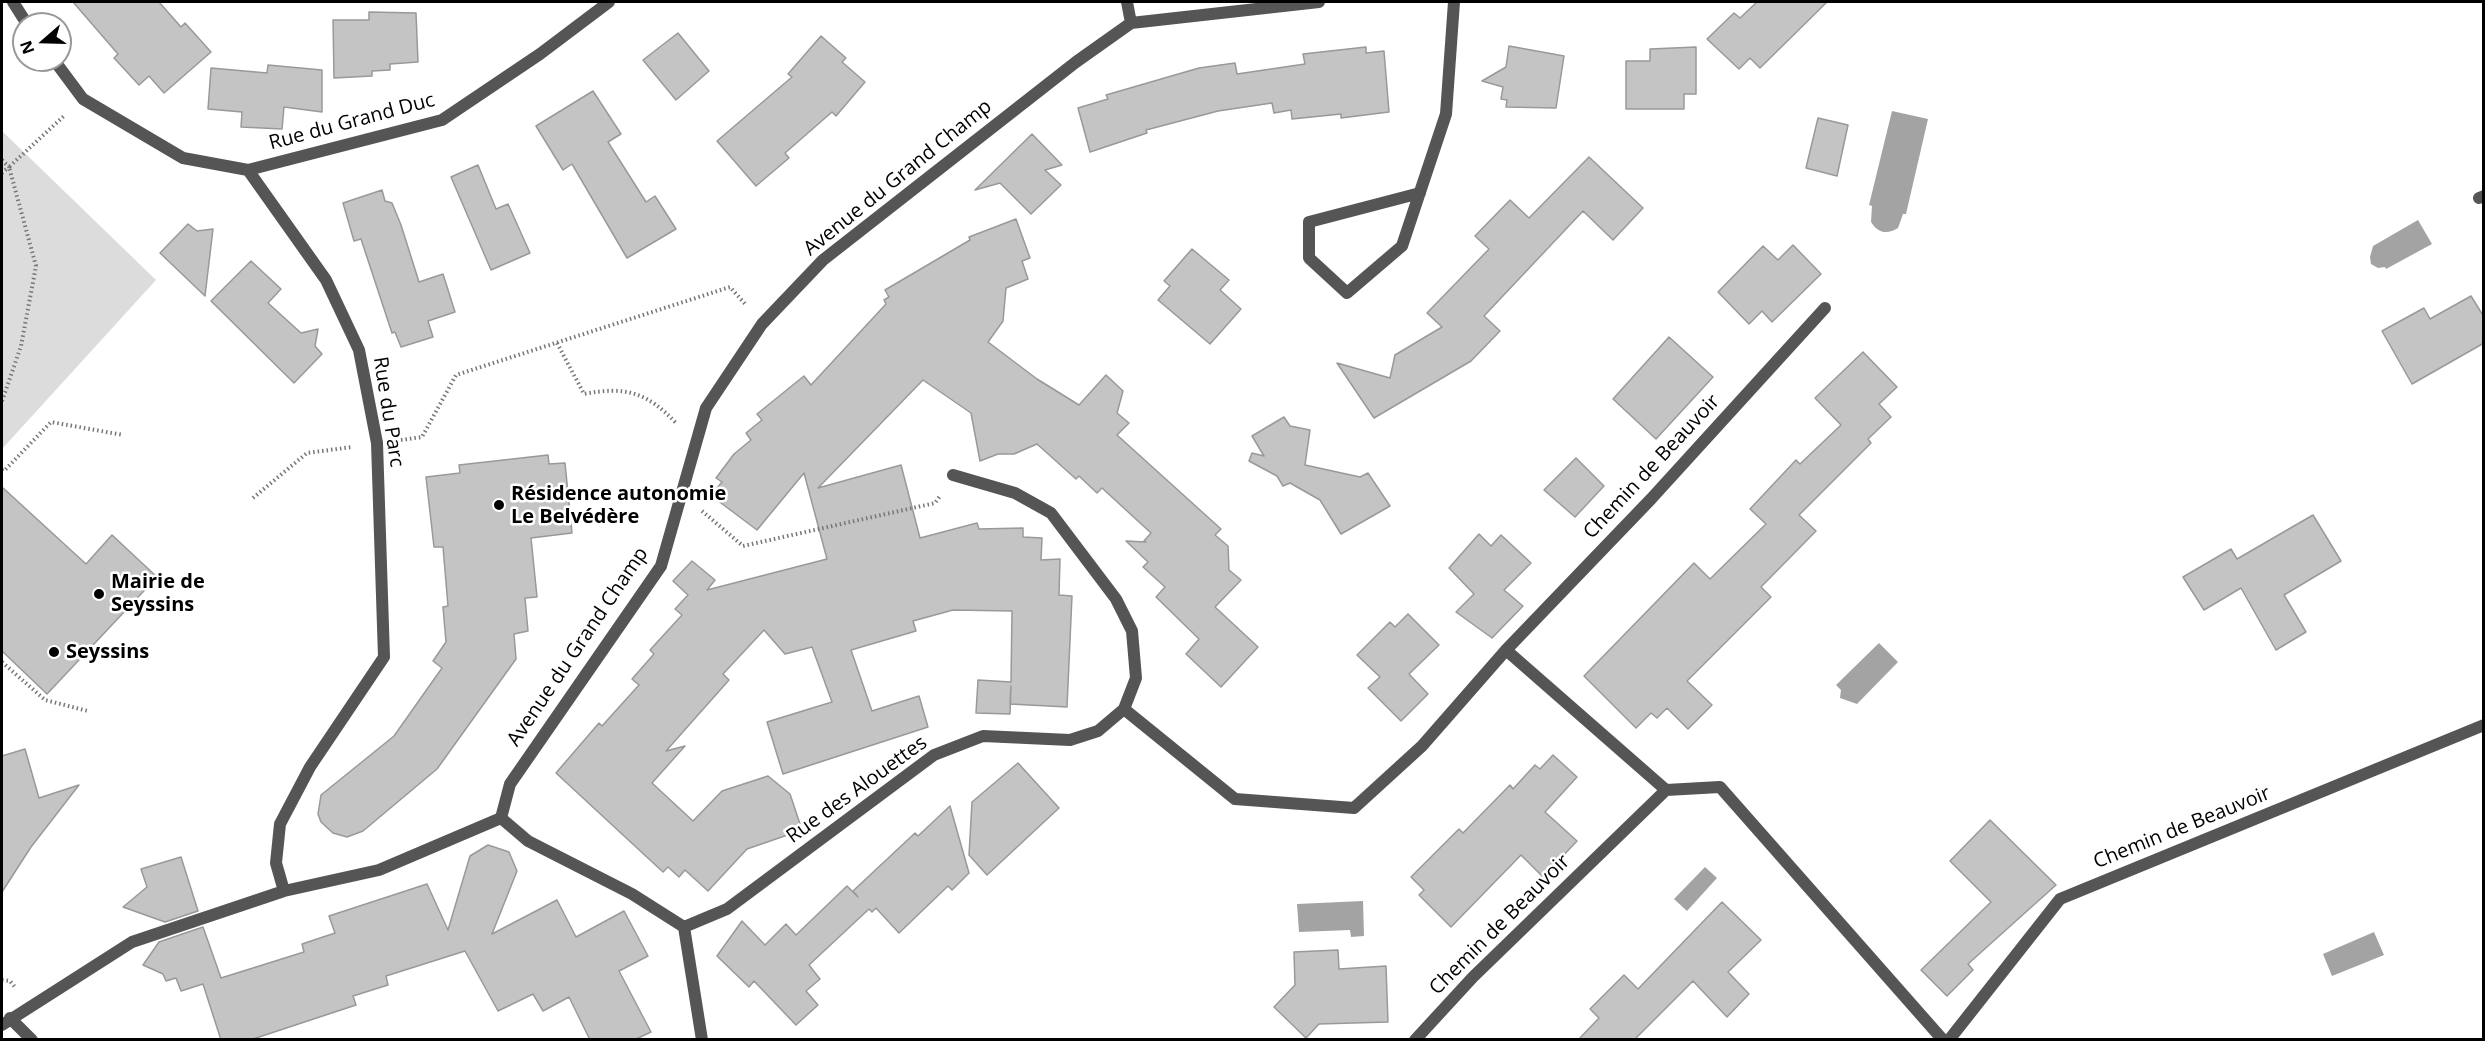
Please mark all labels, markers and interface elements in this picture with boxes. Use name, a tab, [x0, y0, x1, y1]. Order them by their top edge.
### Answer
north arrow	[12, 12, 72, 72]
text: N	[14, 38, 40, 57]
street label: Rue du Grand Duc	[266, 88, 438, 156]
street label: Avenue du Grand Champ	[799, 95, 997, 261]
street label: Rue du Parc	[367, 355, 409, 469]
street label: Chemin de Beauvoir	[1579, 390, 1725, 544]
place label: Résidence autonomie Le Belvédère	[511, 482, 726, 529]
marker: Résidence autonomie Le Belvédère	[492, 498, 506, 512]
street label: Avenue du Grand Champ	[502, 543, 654, 751]
place label: Mairie de Seyssins	[111, 570, 205, 617]
marker: Mairie de Seyssins	[92, 587, 106, 601]
place label: Seyssins	[66, 640, 149, 664]
marker: Seyssins	[47, 645, 61, 659]
street label: Rue des Alouettes	[782, 731, 932, 849]
street label: Chemin de Beauvoir	[2090, 782, 2274, 874]
street label: Chemin de Beauvoir	[1425, 850, 1575, 1000]

